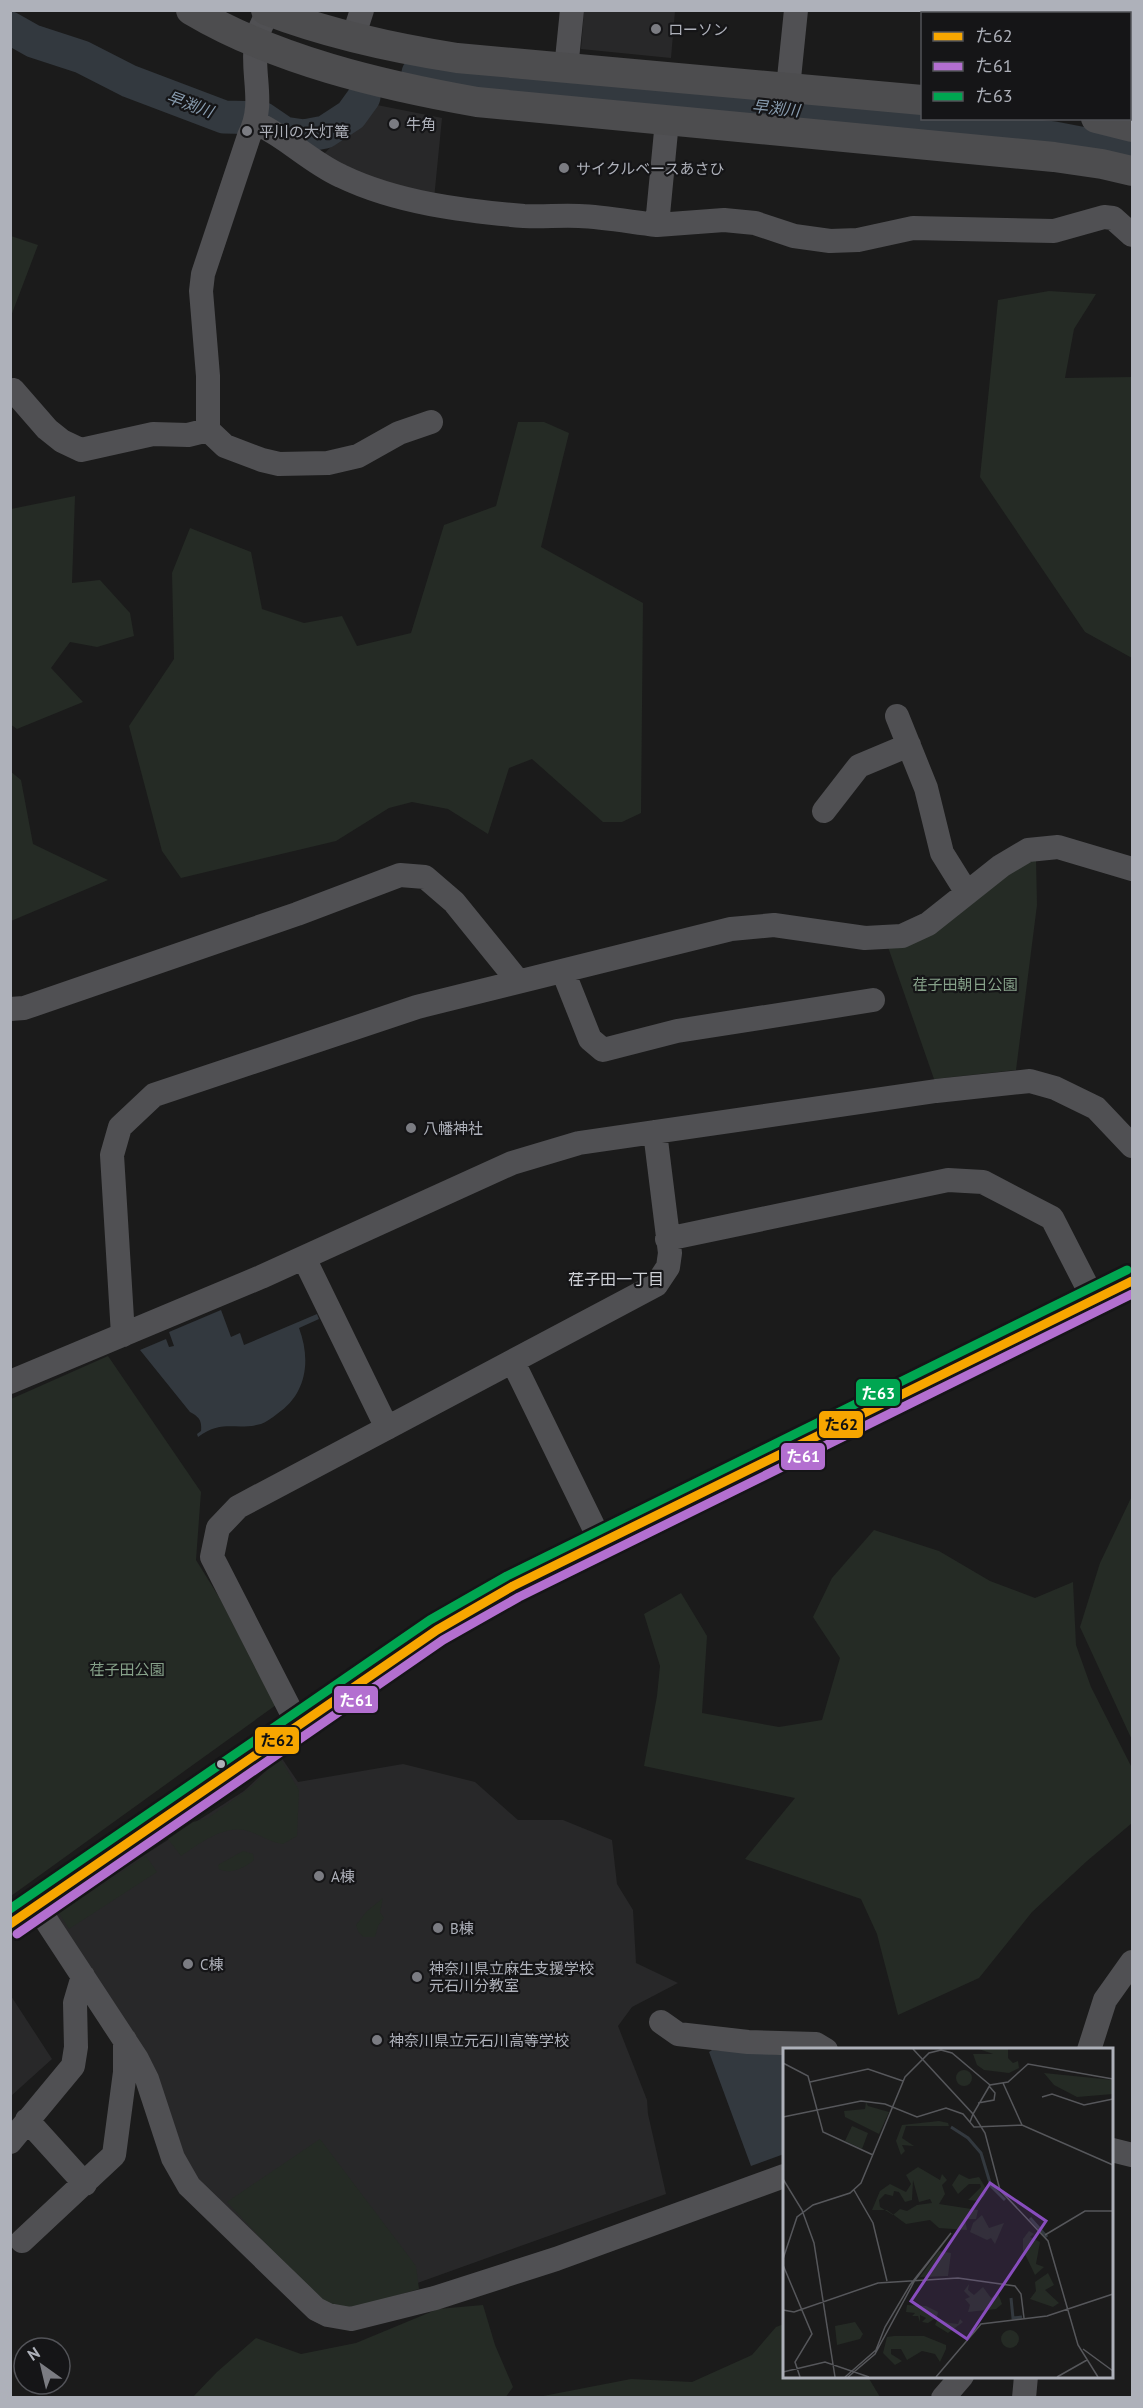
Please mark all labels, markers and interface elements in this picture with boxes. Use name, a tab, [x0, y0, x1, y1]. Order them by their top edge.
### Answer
legend	[921, 12, 1131, 120]
place label: ローソン	[668, 20, 728, 39]
marker: ローソン	[649, 22, 663, 36]
text: た62	[975, 24, 1013, 47]
text: た61	[975, 54, 1013, 77]
text: た63	[975, 84, 1013, 107]
water label: 早渕川	[164, 86, 218, 122]
water label: 早渕川	[751, 96, 803, 121]
place label: 牛角	[406, 115, 436, 134]
marker: 牛角	[387, 117, 401, 131]
place label: 平川の大灯篭	[259, 122, 349, 141]
marker: 平川の大灯篭	[240, 124, 254, 138]
place label: サイクルベースあさひ	[576, 159, 725, 178]
marker: サイクルベースあさひ	[557, 161, 571, 175]
park label: 荏子田朝日公園	[912, 975, 1018, 994]
place label: 八幡神社	[423, 1119, 483, 1138]
marker: 八幡神社	[404, 1121, 418, 1135]
district label: 荏子田一丁目	[568, 1269, 664, 1289]
line badge: た63	[855, 1378, 901, 1407]
text: た63	[861, 1383, 895, 1403]
line badge: た62	[818, 1410, 864, 1439]
text: た62	[824, 1414, 858, 1434]
line badge: た61	[780, 1442, 826, 1471]
text: た61	[786, 1446, 820, 1466]
park label: 荏子田公園	[89, 1660, 165, 1679]
line badge: た61	[333, 1685, 379, 1714]
text: た61	[339, 1690, 373, 1710]
line badge: た62	[254, 1726, 300, 1755]
text: た62	[260, 1730, 294, 1750]
unlabelled marker	[215, 1758, 227, 1770]
place label: A棟	[331, 1867, 355, 1886]
marker: A棟	[312, 1869, 326, 1883]
place label: B棟	[450, 1919, 474, 1938]
marker: B棟	[431, 1921, 445, 1935]
place label: C棟	[200, 1955, 224, 1974]
marker: C棟	[181, 1957, 195, 1971]
place label: 神奈川県立麻生支援学校 元石川分教室	[429, 1959, 594, 1995]
marker: 神奈川県立麻生支援学校 元石川分教室	[410, 1970, 424, 1984]
place label: 神奈川県立元石川高等学校	[389, 2031, 569, 2050]
marker: 神奈川県立元石川高等学校	[370, 2033, 384, 2047]
inset map	[783, 2048, 1113, 2378]
north arrow	[12, 2336, 72, 2396]
text: N	[24, 2342, 44, 2365]

